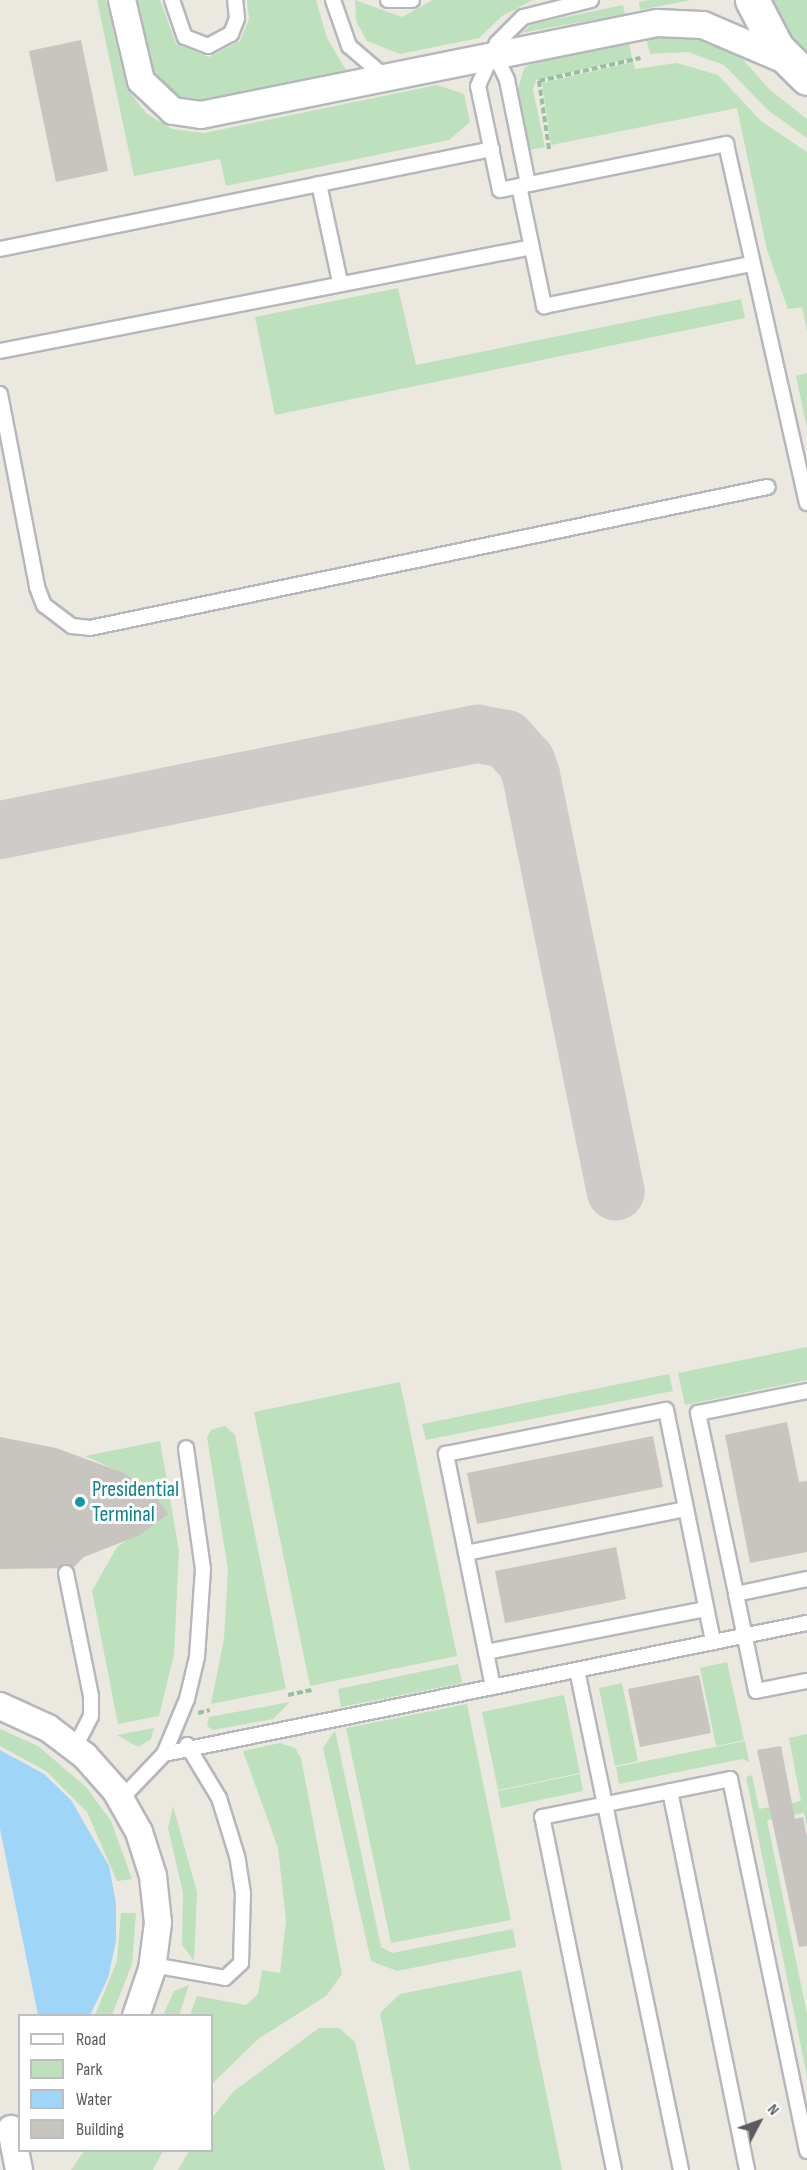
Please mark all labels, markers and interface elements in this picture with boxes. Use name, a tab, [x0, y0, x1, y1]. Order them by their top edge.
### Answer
place label: Presidential Terminal	[92, 1476, 179, 1528]
marker: Presidential Terminal	[73, 1495, 87, 1509]
legend	[18, 2014, 213, 2152]
text: Road	[76, 2029, 106, 2050]
text: Park	[76, 2059, 102, 2080]
text: Water	[76, 2089, 112, 2110]
north arrow	[729, 2092, 789, 2152]
text: N	[763, 2100, 783, 2119]
text: Building	[76, 2119, 124, 2140]

